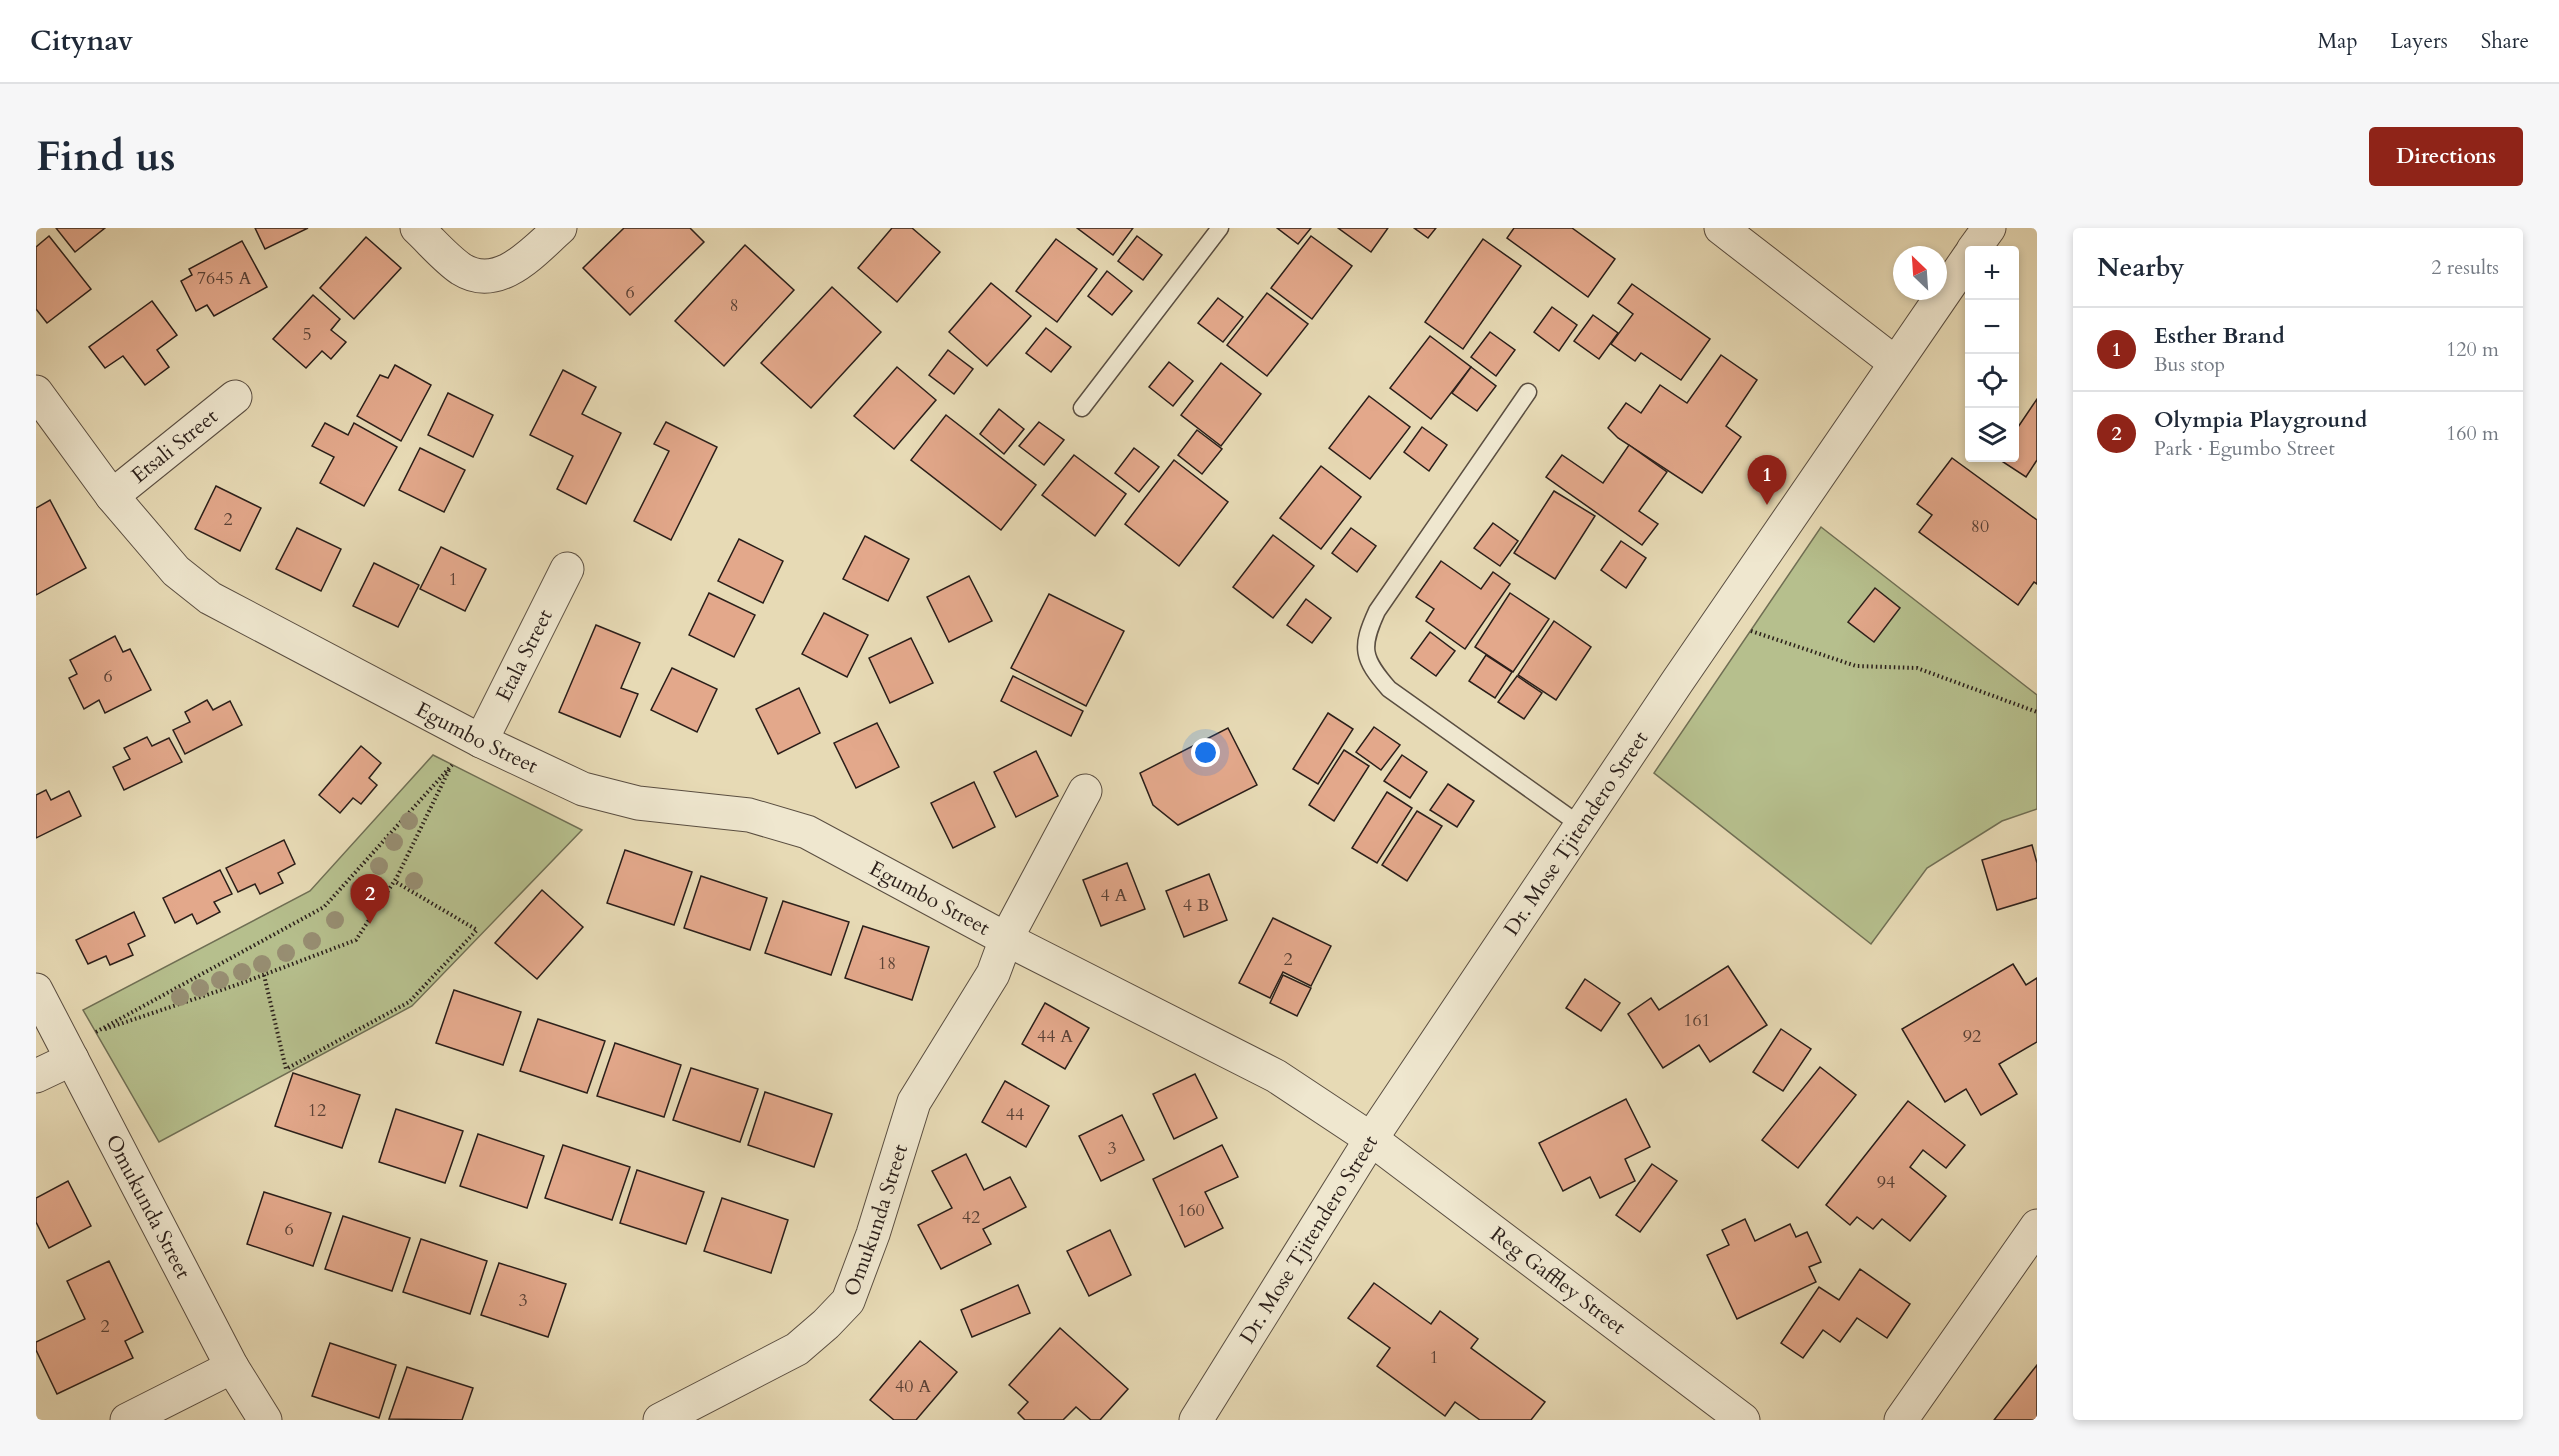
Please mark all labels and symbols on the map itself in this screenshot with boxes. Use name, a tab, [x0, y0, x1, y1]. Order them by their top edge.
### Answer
north arrow	[1893, 246, 1947, 300]
house number: 7645 A	[197, 266, 251, 291]
house number: 6	[625, 280, 635, 305]
house number: 8	[729, 293, 739, 318]
house number: 5	[302, 322, 312, 347]
street label: Etsali Street	[125, 402, 224, 489]
pin: 1	[1748, 456, 1786, 505]
house number: 2	[223, 507, 233, 532]
house number: 80	[1971, 514, 1989, 539]
house number: 1	[448, 567, 458, 592]
street label: Etala Street	[489, 604, 559, 706]
house number: 6	[103, 664, 113, 689]
street label: Egumbo Street	[411, 695, 543, 780]
street label: Dr. Mose Tjitendero Street	[1497, 725, 1655, 941]
your location	[1191, 738, 1220, 767]
street label: Egumbo Street	[864, 854, 995, 942]
pin: 2	[350, 874, 390, 924]
house number: 4 A	[1101, 883, 1128, 908]
house number: 4 B	[1183, 893, 1209, 918]
house number: 2	[1283, 947, 1293, 972]
house number: 18	[878, 951, 896, 976]
house number: 161	[1683, 1008, 1711, 1033]
house number: 44 A	[1037, 1024, 1073, 1049]
house number: 92	[1963, 1024, 1981, 1049]
house number: 12	[308, 1098, 326, 1123]
house number: 44	[1006, 1102, 1024, 1127]
street label: Omukunda Street	[99, 1129, 198, 1284]
street label: Dr. Mose Tjitendero Street	[1233, 1129, 1385, 1349]
house number: 3	[1107, 1136, 1117, 1161]
street label: Omukunda Street	[837, 1140, 915, 1300]
house number: 94	[1877, 1170, 1895, 1195]
house number: 160	[1177, 1198, 1205, 1223]
house number: 42	[962, 1205, 980, 1230]
house number: 6	[284, 1217, 294, 1242]
street label: Reg Gaffley Street	[1485, 1220, 1632, 1341]
house number: 3	[518, 1288, 528, 1313]
house number: 2	[100, 1314, 110, 1339]
house number: 1	[1429, 1345, 1439, 1370]
house number: 40 A	[895, 1374, 931, 1399]

